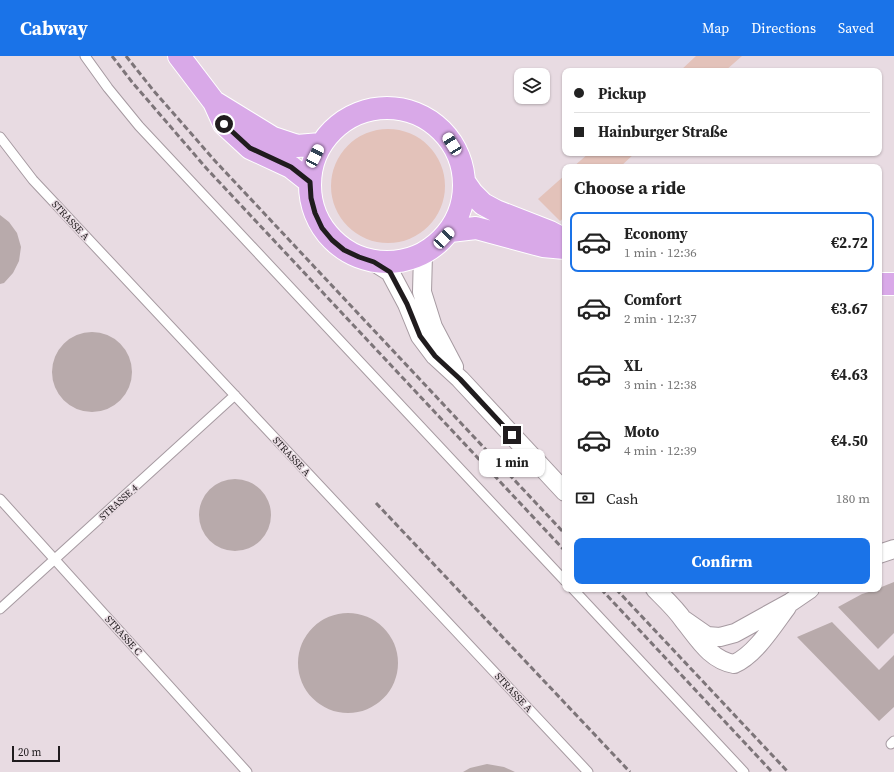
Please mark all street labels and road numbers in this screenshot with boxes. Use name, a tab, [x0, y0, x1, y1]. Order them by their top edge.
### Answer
street label: STRASSE A	[49, 198, 92, 243]
street label: STRASSE A	[270, 434, 313, 479]
street label: STRASSE 4	[96, 482, 140, 523]
street label: STRASSE C	[102, 613, 145, 658]
street label: STRASSE A	[492, 670, 535, 715]

